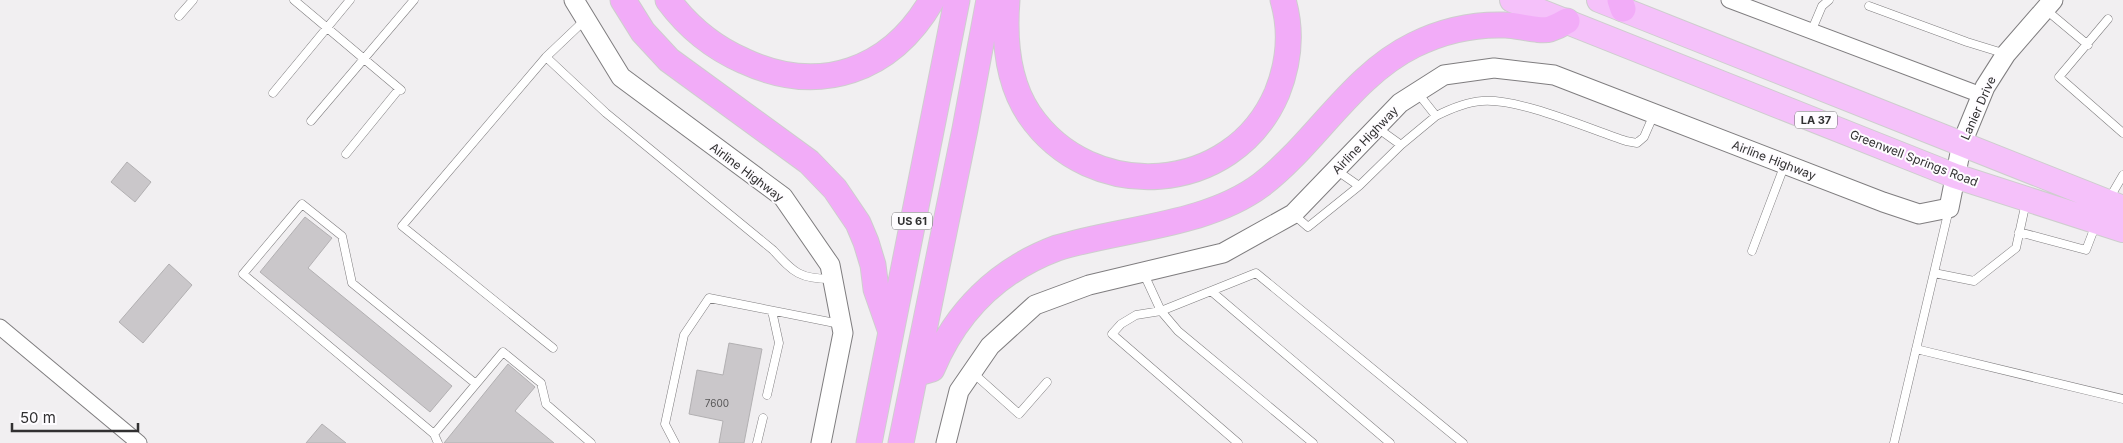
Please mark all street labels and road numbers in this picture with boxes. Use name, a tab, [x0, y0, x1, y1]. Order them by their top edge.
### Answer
street label: Lanier Drive	[1957, 74, 1999, 142]
street label: Airline Highway	[1329, 103, 1401, 177]
road number: LA 37	[1795, 112, 1837, 128]
street label: Greenwell Springs Road	[1848, 127, 1980, 189]
street label: Airline Highway	[1730, 137, 1818, 183]
street label: Airline Highway	[707, 139, 787, 205]
road number: US 61	[892, 212, 932, 230]

